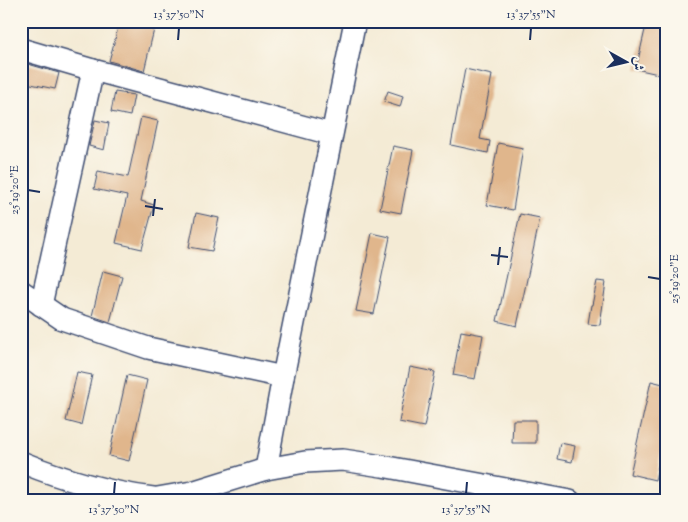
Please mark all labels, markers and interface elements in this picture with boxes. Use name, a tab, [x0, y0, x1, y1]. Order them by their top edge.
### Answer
text: 13°37'50"N	[154, 6, 205, 24]
text: 13°37'55"N	[507, 6, 556, 24]
north arrow	[600, 38, 650, 88]
text: ش	[626, 55, 648, 72]
text: 25°19'20"E	[6, 165, 24, 215]
text: 25°19'20"E	[666, 254, 684, 304]
text: 13°37'50"N	[89, 501, 140, 519]
text: 13°37'55"N	[442, 501, 491, 519]

